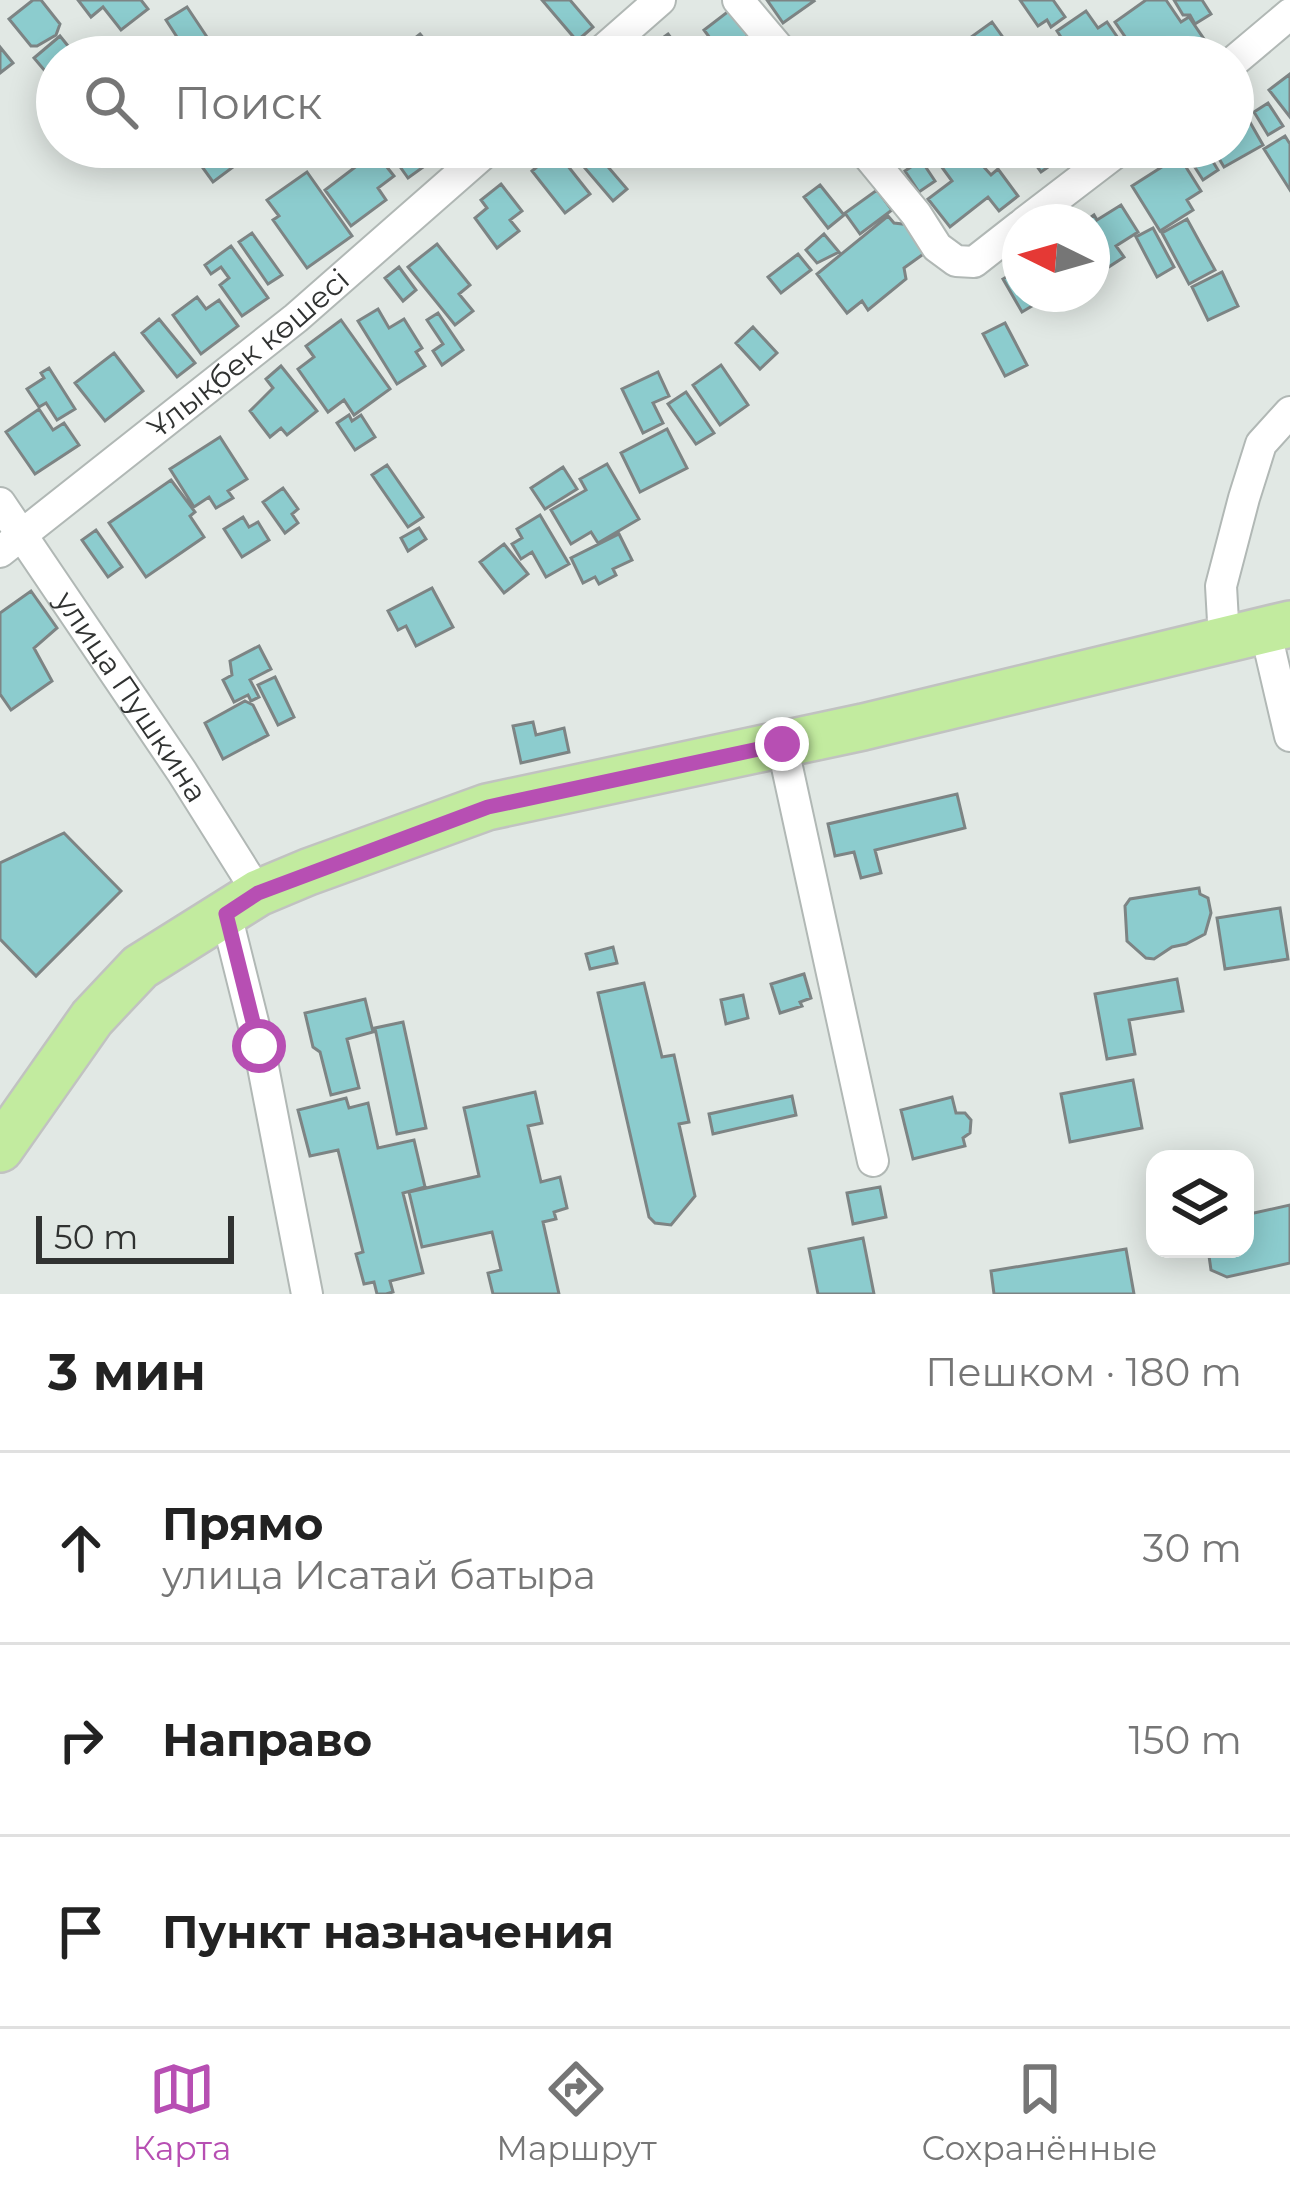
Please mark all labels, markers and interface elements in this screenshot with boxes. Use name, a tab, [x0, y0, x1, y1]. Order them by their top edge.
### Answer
search box	[36, 36, 1254, 168]
icon: search	[78, 69, 144, 135]
text: Поиск	[174, 75, 322, 130]
north arrow	[1002, 204, 1110, 312]
street label: Ұлықбек көшесі	[140, 261, 357, 446]
street label: улица Пушкина	[47, 583, 215, 809]
route end	[755, 717, 809, 771]
route start	[232, 1019, 286, 1073]
map controls	[1146, 1150, 1254, 1258]
button: layers	[1146, 1150, 1254, 1258]
scale bar	[36, 1210, 234, 1263]
text: 50 m	[54, 1217, 138, 1257]
text: 3 мин	[48, 1341, 206, 1403]
text: Пешком · 180 m	[925, 1348, 1242, 1396]
text: Прямо	[162, 1496, 323, 1551]
icon: ahead	[48, 1515, 114, 1581]
text: 30 m	[1143, 1524, 1242, 1572]
text: улица Исатай батыра	[162, 1551, 596, 1599]
icon: right	[48, 1707, 114, 1773]
text: Направо	[162, 1712, 372, 1767]
text: 150 m	[1128, 1716, 1242, 1764]
icon: arrive	[48, 1899, 114, 1965]
text: Пункт назначения	[162, 1904, 614, 1959]
tab: Карта	[132, 2056, 231, 2168]
tab: Маршрут	[496, 2056, 657, 2168]
tab: Сохранённые	[922, 2056, 1157, 2168]

